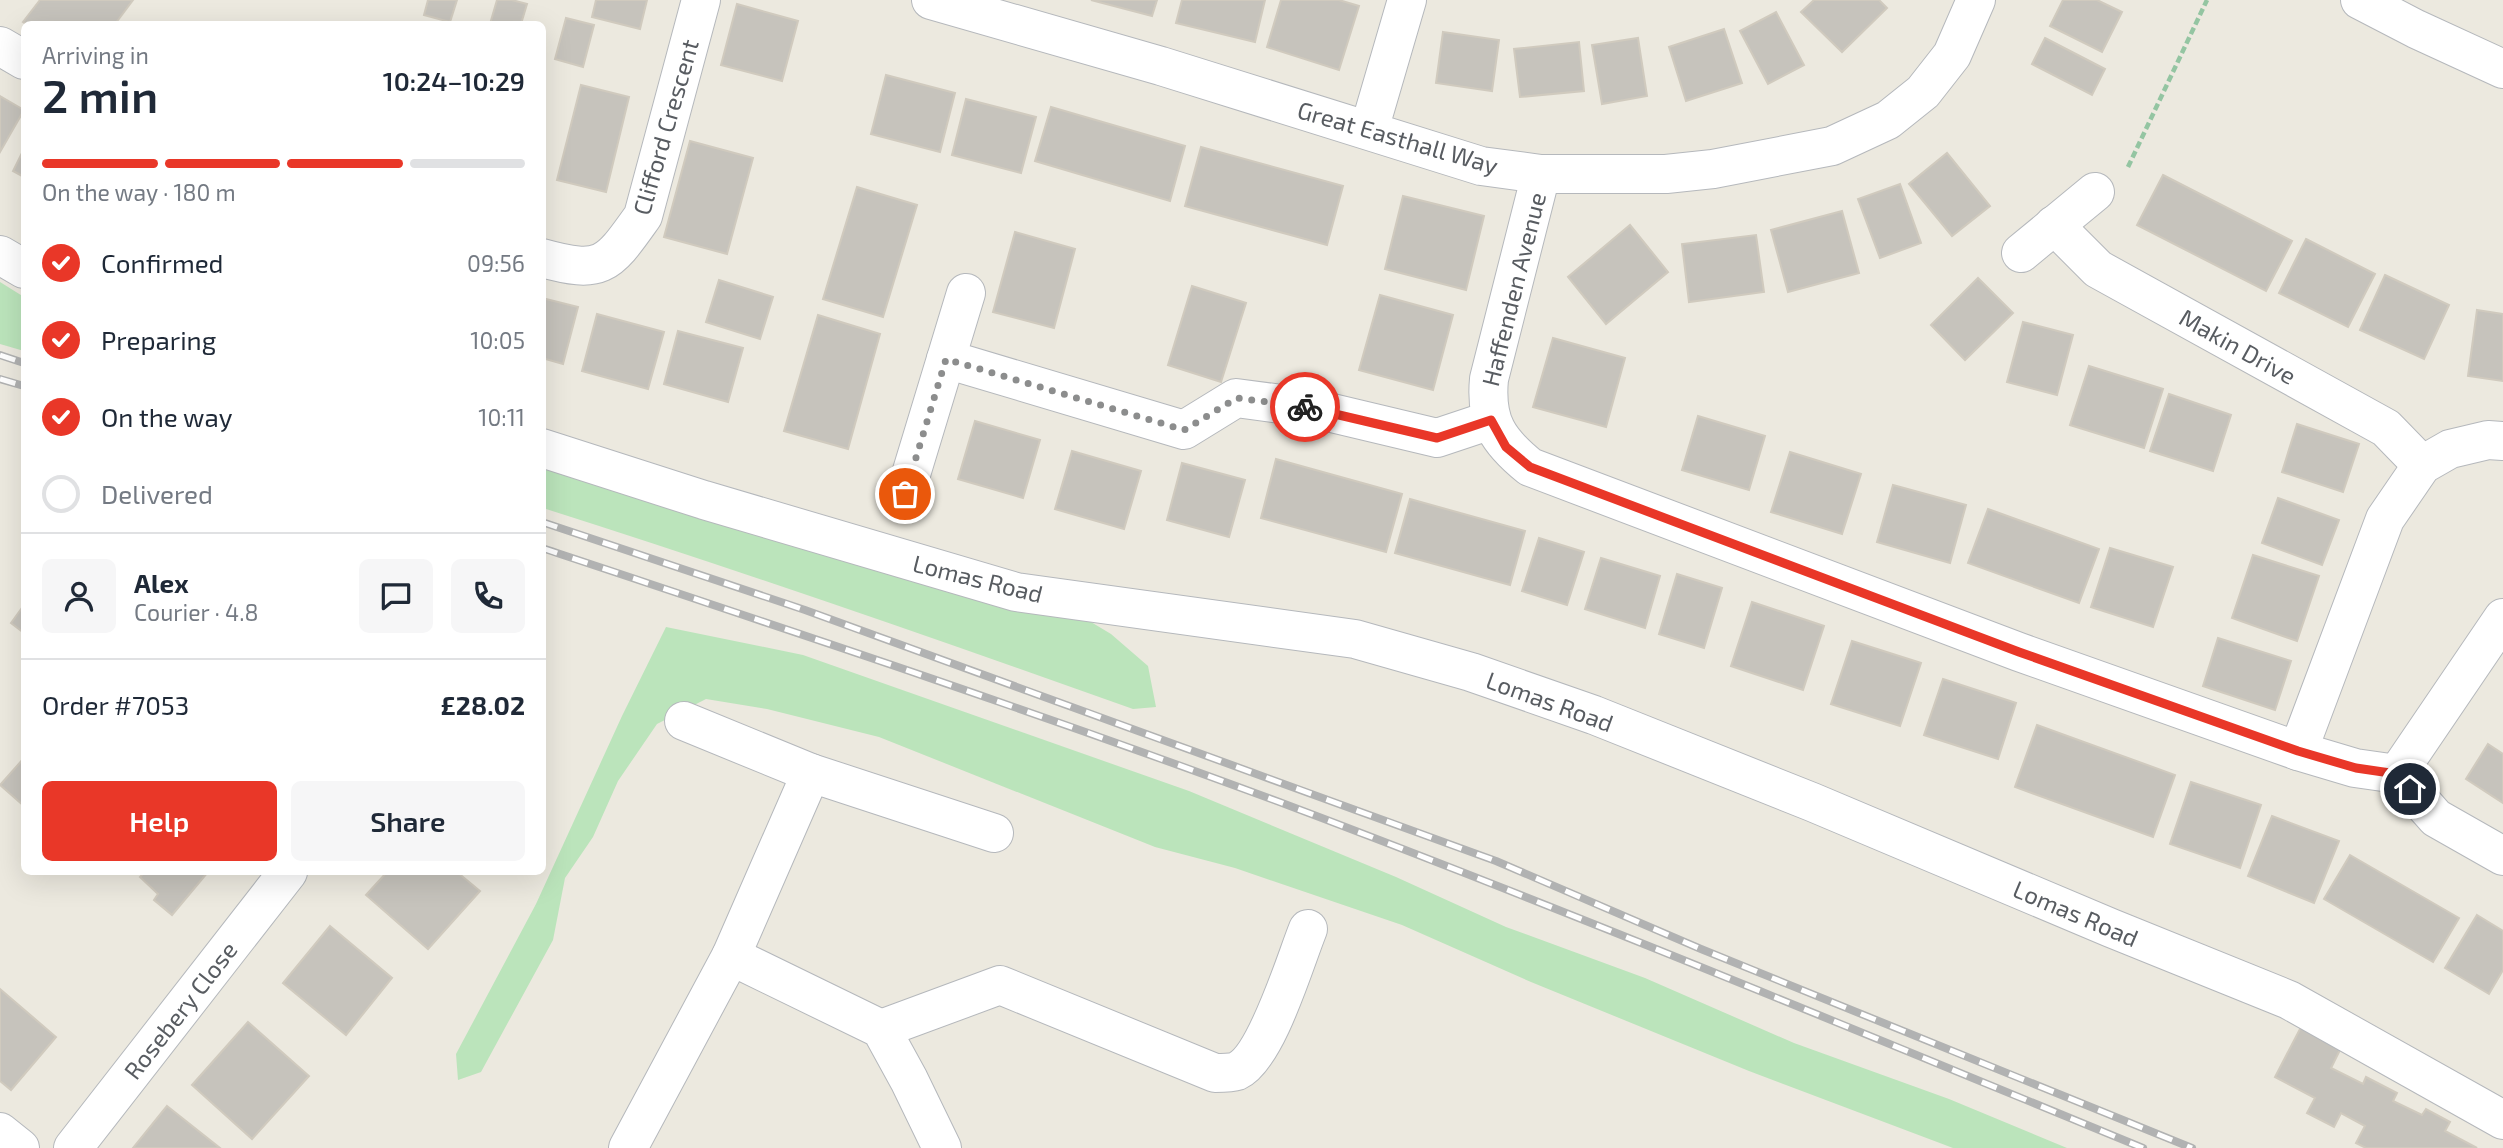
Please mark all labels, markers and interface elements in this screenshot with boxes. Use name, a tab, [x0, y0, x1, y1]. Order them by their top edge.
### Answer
street label: Clifford Crescent	[626, 36, 704, 218]
text: Arriving in	[42, 41, 149, 69]
text: 10:24–10:29	[383, 65, 525, 96]
text: 2 min	[42, 67, 158, 122]
street label: Great Easthall Way	[1294, 95, 1502, 180]
text: On the way · 180 m	[42, 178, 236, 206]
street label: Haffenden Avenue	[1475, 189, 1551, 389]
icon: check	[42, 244, 80, 282]
text: Confirmed	[101, 247, 224, 278]
text: 09:56	[467, 249, 525, 277]
street label: Makin Drive	[2175, 302, 2301, 390]
icon: check	[42, 321, 80, 359]
text: Preparing	[101, 324, 216, 355]
text: 10:05	[470, 326, 525, 354]
courier	[1270, 372, 1340, 442]
icon: bike	[1286, 388, 1324, 426]
icon: check	[42, 398, 80, 436]
text: On the way	[101, 401, 232, 432]
text: 10:11	[478, 403, 525, 431]
pin	[875, 464, 935, 524]
icon: bag	[886, 475, 924, 513]
text: Delivered	[101, 478, 213, 509]
street label: Lomas Road	[910, 548, 1046, 608]
button: person	[42, 559, 116, 633]
button: chat	[359, 559, 433, 633]
button: phone	[451, 559, 525, 633]
text: Alex	[134, 567, 189, 598]
text: Courier · 4.8	[134, 598, 258, 626]
street label: Lomas Road	[1483, 665, 1617, 737]
text: Order #7053	[42, 689, 189, 720]
text: £28.02	[441, 689, 525, 720]
pin	[2380, 759, 2440, 819]
icon: home	[2391, 770, 2429, 808]
button: Help	[42, 781, 277, 861]
button: Share	[291, 781, 525, 861]
street label: Lomas Road	[2009, 874, 2143, 952]
street label: Rosebery Close	[117, 935, 243, 1085]

